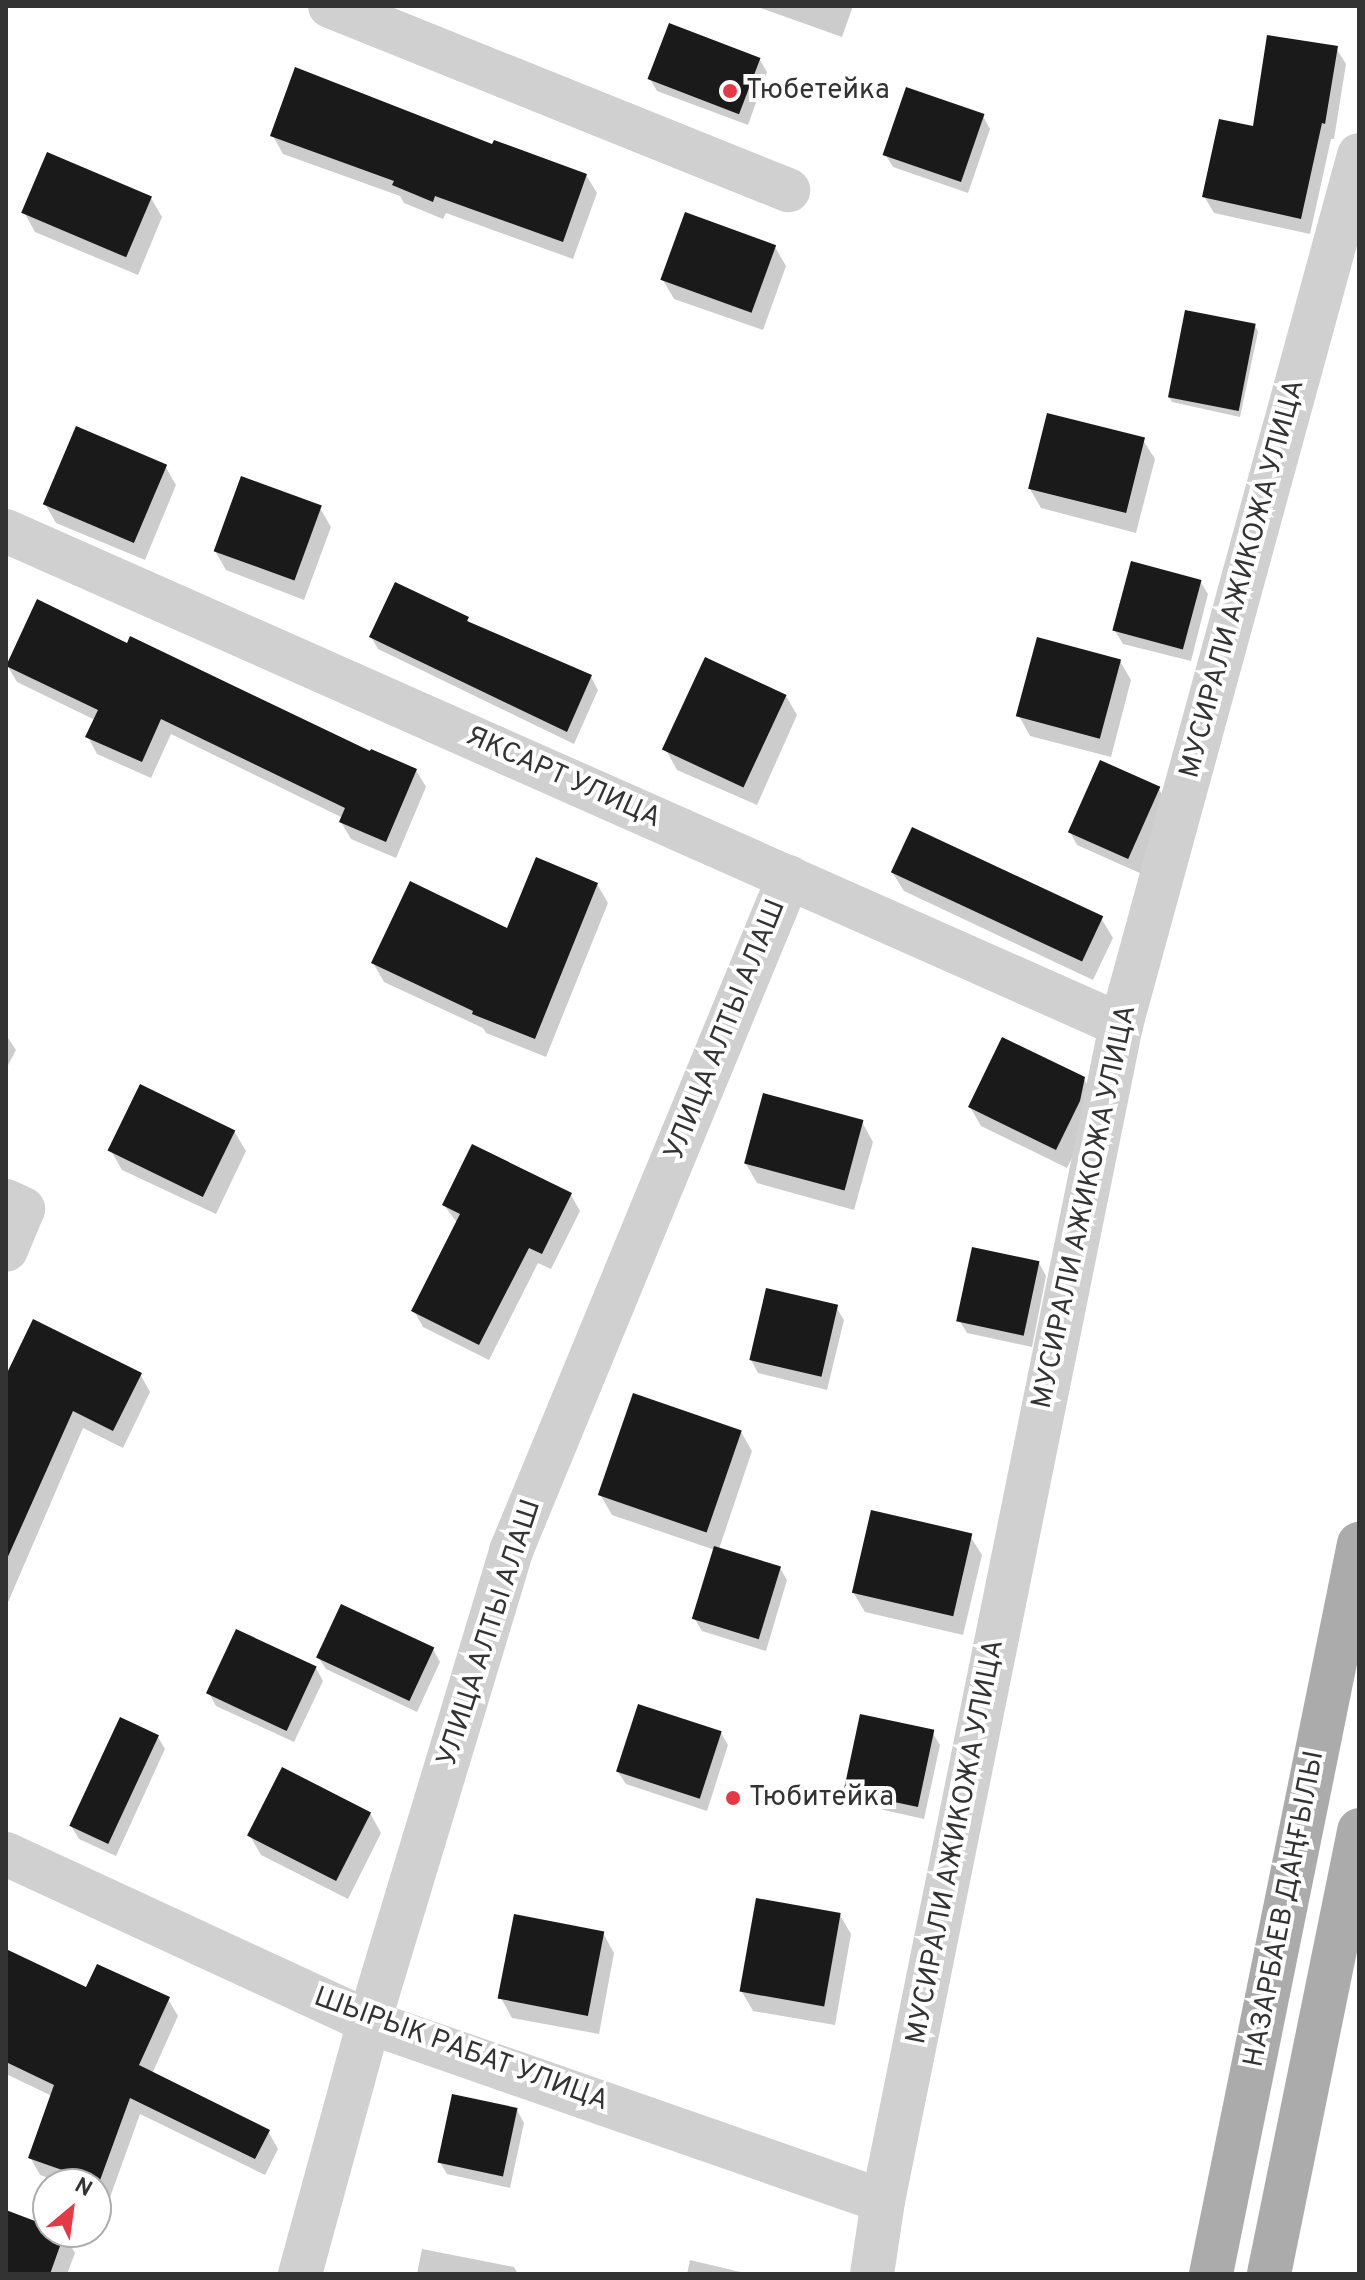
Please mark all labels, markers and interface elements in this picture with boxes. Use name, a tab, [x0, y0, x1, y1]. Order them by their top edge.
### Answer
place label: Тюбетейка	[746, 74, 890, 108]
marker: Тюбетейка	[721, 82, 739, 100]
street label: МУСИРАЛИ АЖИКОЖА УЛИЦА	[1173, 375, 1313, 783]
street label: ЯКСАРТ УЛИЦА	[460, 720, 666, 836]
street label: УЛИЦА АЛТЫ АЛАШ	[658, 893, 794, 1167]
street label: МУСИРАЛИ АЖИКОЖА УЛИЦА	[1026, 1001, 1144, 1413]
street label: УЛИЦА АЛТЫ АЛАШ	[431, 1494, 549, 1772]
street label: МУСИРАЛИ АЖИКОЖА УЛИЦА	[900, 1636, 1012, 2048]
street label: НАЗАРБАЕВ ДАҢҒЫЛЫ	[1238, 1748, 1332, 2070]
place label: Тюбитейка	[749, 1781, 894, 1815]
marker: Тюбитейка	[724, 1789, 742, 1807]
street label: ШЫРЫК РАБАТ УЛИЦА	[309, 1981, 613, 2119]
north arrow	[32, 2168, 112, 2248]
text: N	[69, 2173, 96, 2204]

